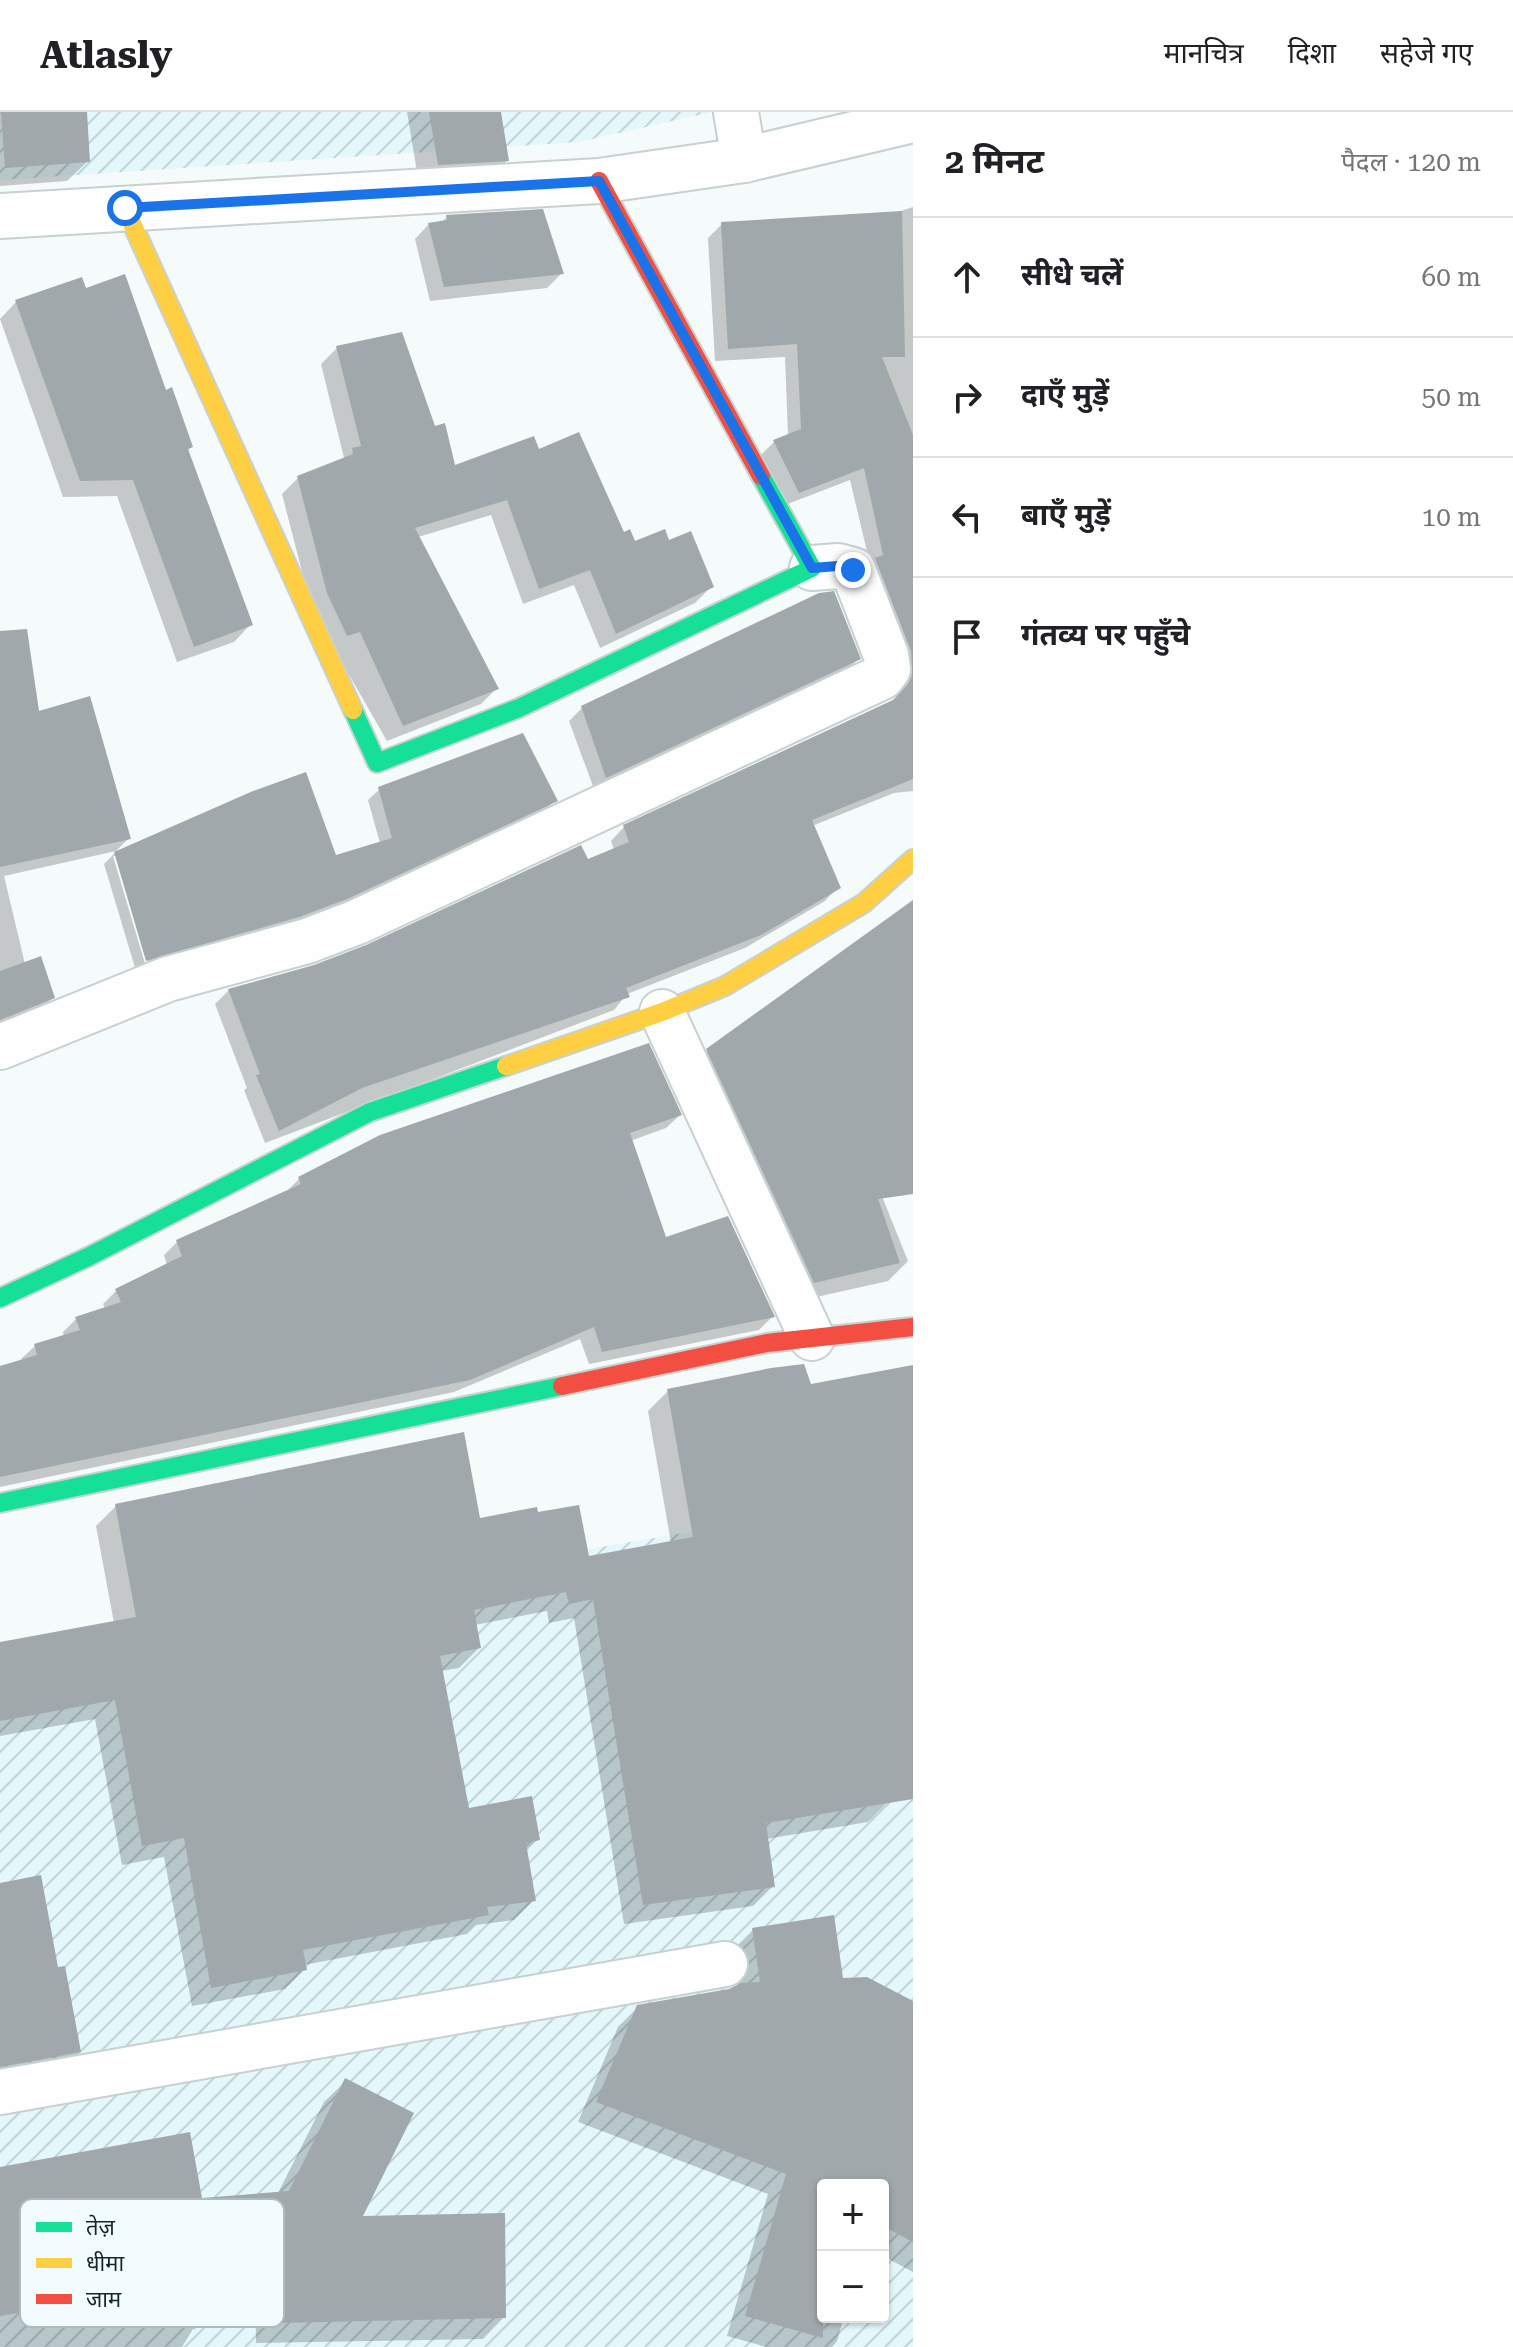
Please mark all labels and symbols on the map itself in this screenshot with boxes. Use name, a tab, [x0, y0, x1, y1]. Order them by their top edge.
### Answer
route start	[107, 190, 143, 226]
route end	[835, 552, 871, 588]
legend	[20, 2199, 284, 2327]
text: तेज़	[86, 2214, 116, 2240]
text: धीमा	[86, 2251, 124, 2276]
text: जाम	[86, 2287, 122, 2312]

